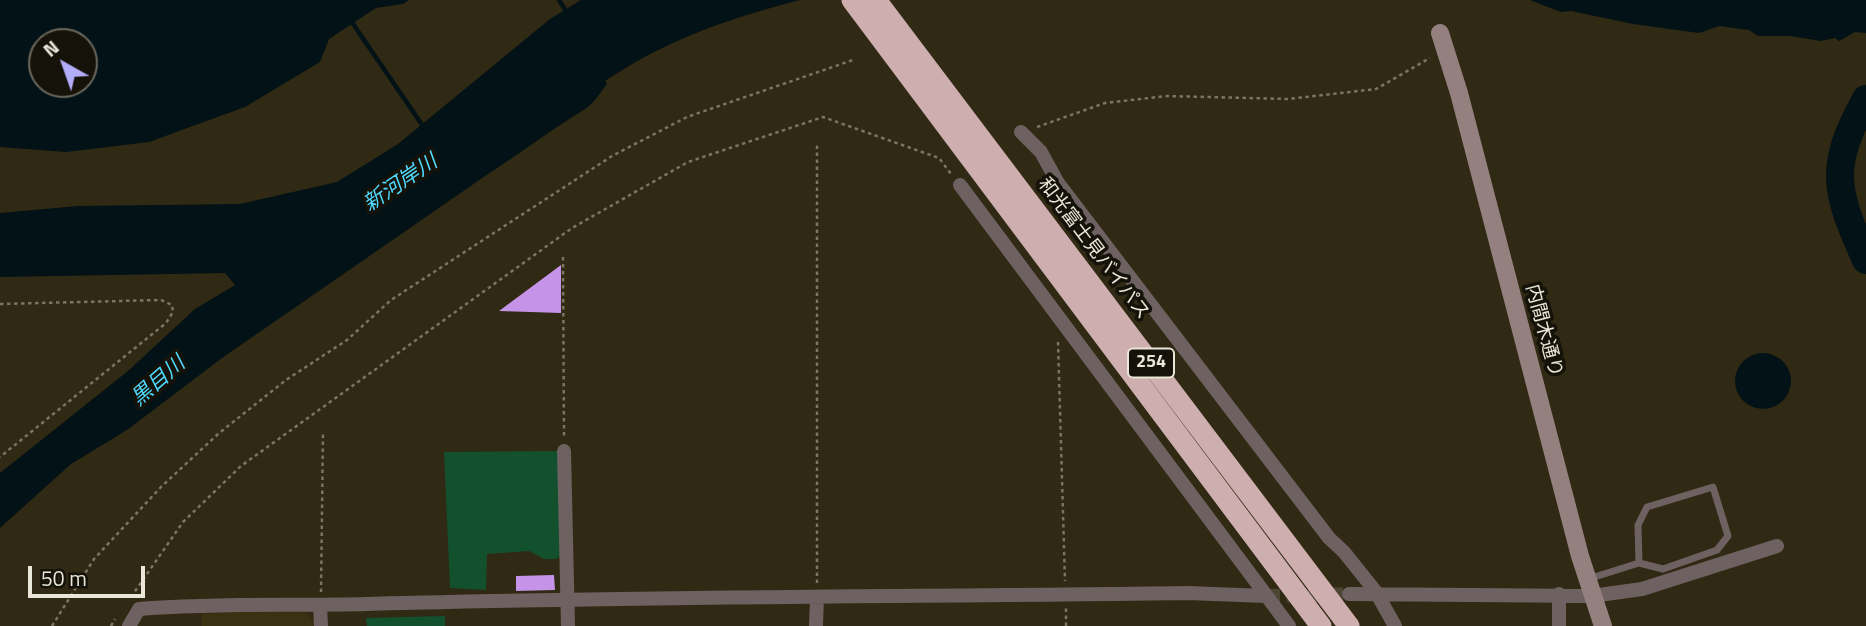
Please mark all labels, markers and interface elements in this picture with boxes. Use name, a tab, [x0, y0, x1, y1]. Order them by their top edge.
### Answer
north arrow	[28, 28, 98, 98]
text: N	[36, 33, 65, 63]
water label: 新河岸川	[359, 150, 443, 218]
street label: 和光富士見バイパス	[1032, 174, 1154, 324]
street label: 内間木通り	[1520, 282, 1566, 380]
road number: 254	[1128, 348, 1174, 377]
water label: 黒目川	[127, 352, 191, 412]
scale bar	[32, 552, 149, 596]
text: 50 m	[41, 562, 87, 594]

